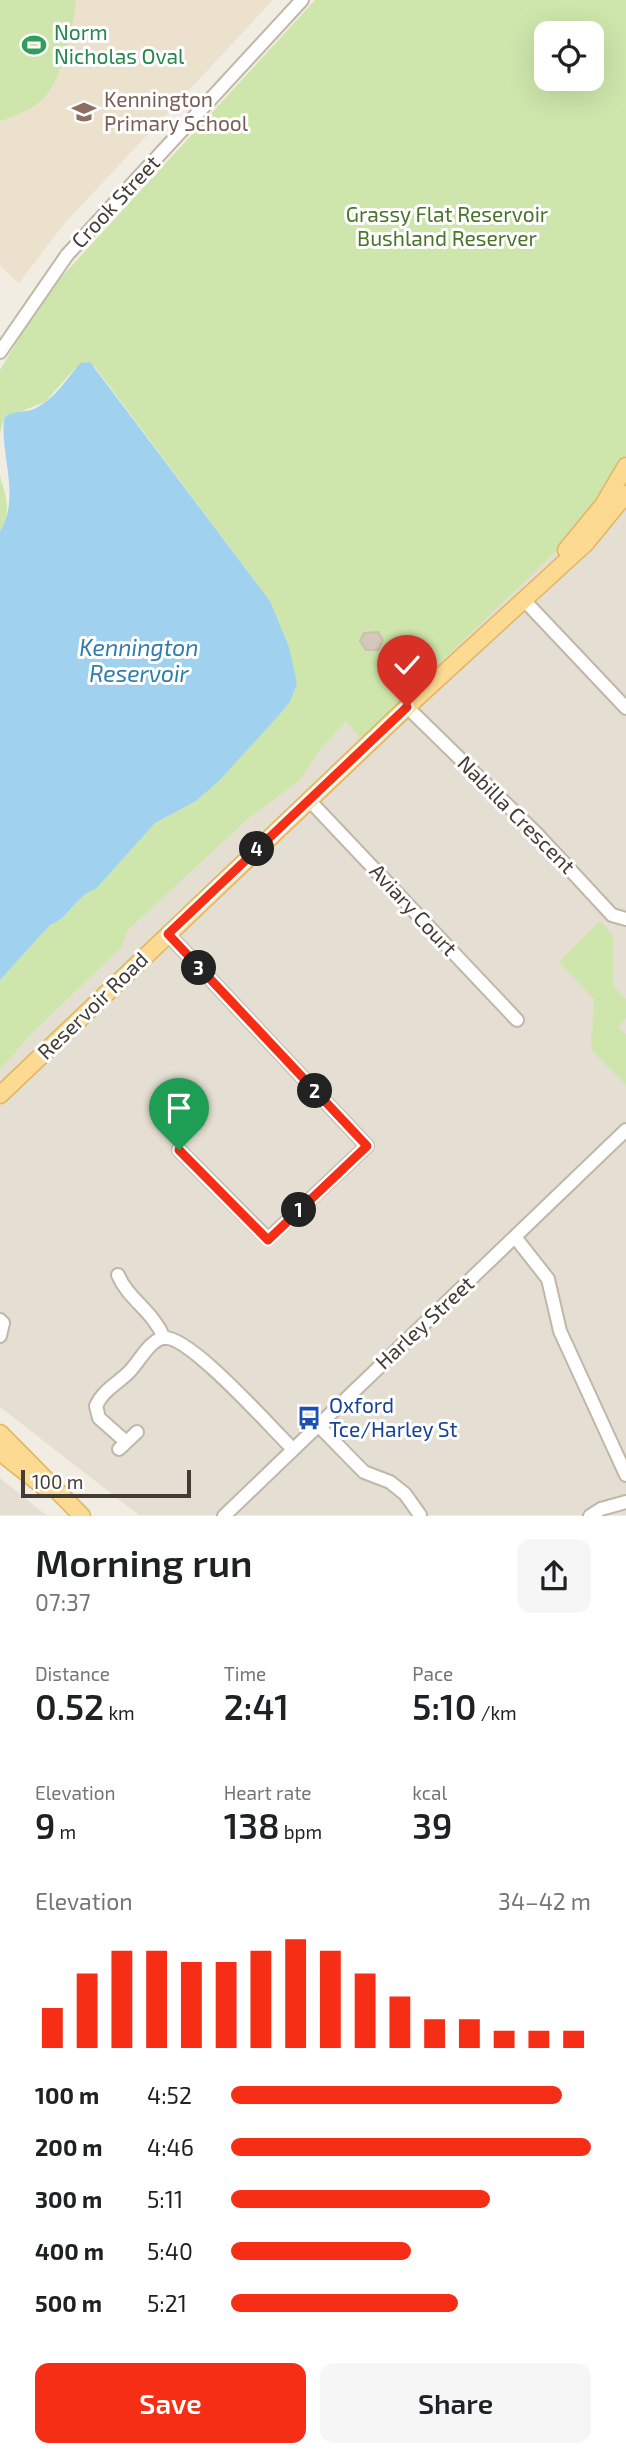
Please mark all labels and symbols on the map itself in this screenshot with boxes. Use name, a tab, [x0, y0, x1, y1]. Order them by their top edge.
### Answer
place label: Norm Nicholas Oval	[54, 19, 185, 68]
sports icon: Norm Nicholas Oval	[20, 31, 48, 59]
place label: Kennington Primary School	[104, 86, 249, 135]
school or university icon: Kennington Primary School	[70, 98, 98, 126]
street label: Crook Street	[66, 149, 164, 252]
park label: Grassy Flat Reservoir Bushland Reserver	[346, 201, 549, 250]
water label: Kennington Reservoir	[79, 633, 199, 687]
pin	[377, 635, 437, 707]
street label: Nabilla Crescent	[453, 750, 581, 878]
pin: 4	[240, 832, 274, 866]
street label: Aviary Court	[365, 858, 463, 960]
street label: Reservoir Road	[32, 946, 152, 1064]
pin: 3	[182, 950, 216, 986]
pin: 2	[298, 1074, 332, 1108]
pin	[149, 1078, 209, 1150]
pin: 1	[282, 1192, 316, 1228]
street label: Harley Street	[370, 1270, 478, 1374]
place label: Oxford Tce/Harley St	[329, 1392, 458, 1441]
bus stop icon: Oxford Tce/Harley St	[295, 1404, 323, 1432]
scale bar	[21, 1466, 191, 1498]

